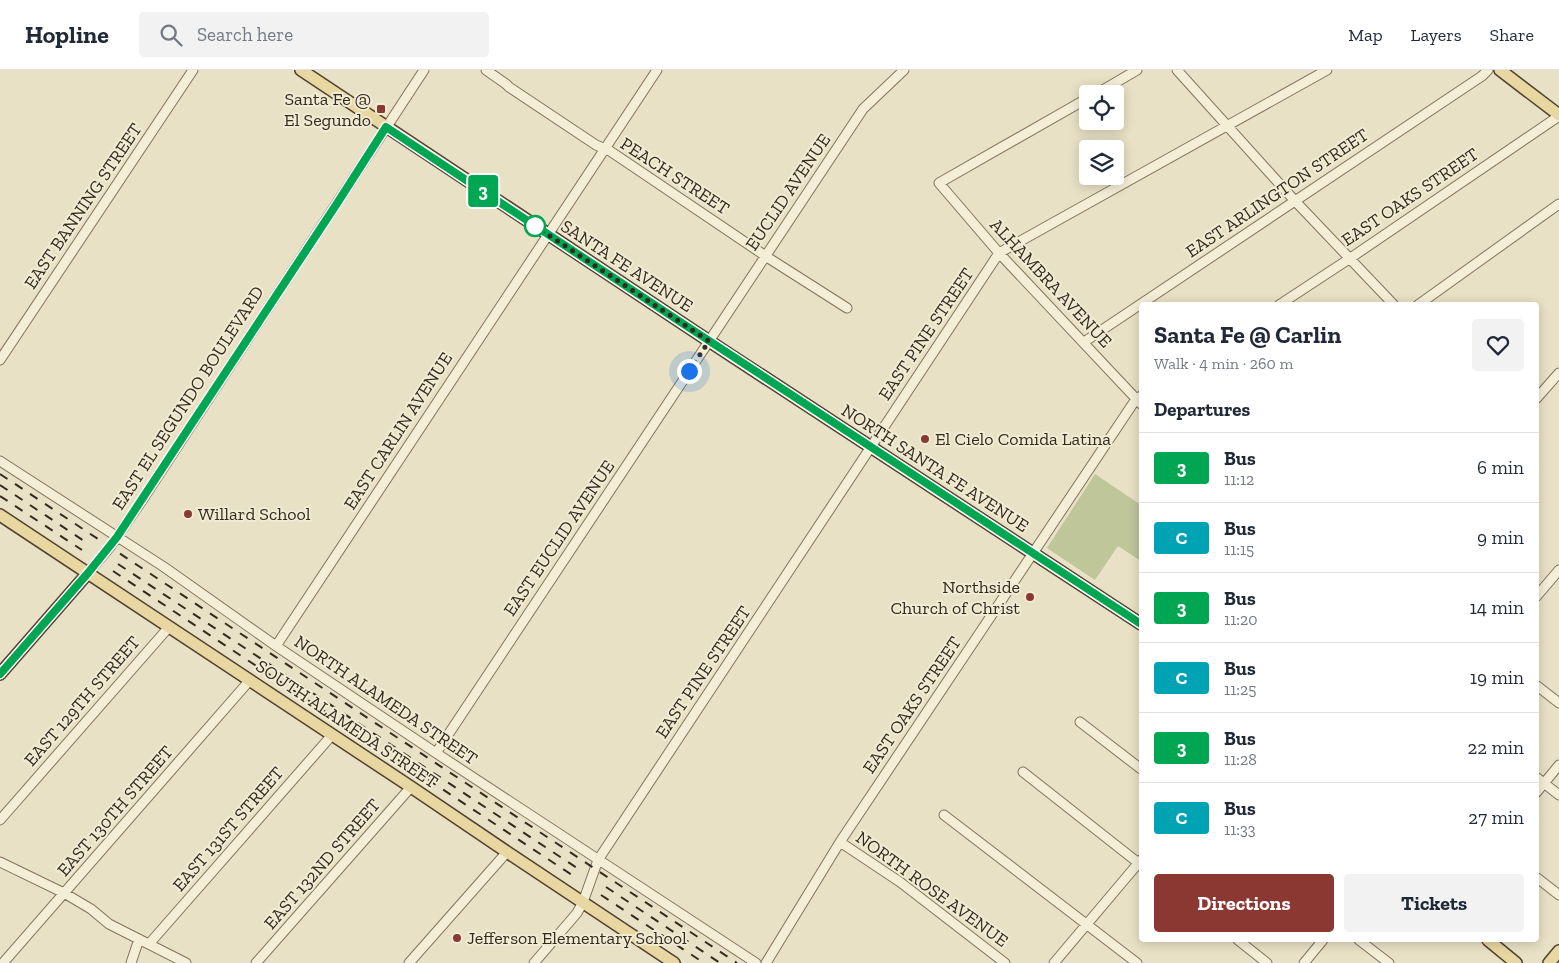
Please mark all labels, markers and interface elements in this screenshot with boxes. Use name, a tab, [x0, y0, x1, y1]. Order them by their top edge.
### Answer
search box	[139, 12, 489, 57]
text: Hopline	[25, 20, 109, 49]
icon: search	[157, 21, 185, 49]
text: Search here	[197, 23, 293, 46]
text: Map	[1348, 24, 1383, 46]
text: Layers	[1411, 24, 1462, 46]
text: Share	[1490, 24, 1534, 46]
map controls	[1079, 85, 1124, 185]
button: locate	[1079, 85, 1124, 130]
place label: Santa Fe @ El Segundo	[284, 88, 371, 131]
marker: Santa Fe @ El Segundo	[375, 103, 387, 115]
street label: EAST BANNING STREET	[19, 119, 147, 293]
street label: EAST ARLINGTON STREET	[1181, 124, 1373, 262]
street label: EUCLID AVENUE	[741, 129, 835, 255]
street label: PEACH STREET	[616, 133, 734, 219]
button: layers	[1079, 140, 1124, 185]
street label: EAST OAKS STREET	[1337, 143, 1483, 251]
line badge: 3	[467, 175, 499, 207]
text: 3	[478, 180, 488, 202]
street label: ALHAMBRA AVENUE	[985, 214, 1117, 352]
unlabelled marker	[524, 215, 546, 237]
street label: SANTA FE AVENUE	[557, 215, 697, 317]
street label: EAST PINE STREET	[874, 264, 978, 404]
street label: EAST EL SEGUNDO BOULEVARD	[107, 282, 269, 514]
button: heart	[1472, 319, 1524, 371]
text: Santa Fe @ Carlin	[1154, 320, 1341, 349]
street label: EAST CARLIN AVENUE	[339, 348, 457, 514]
text: Walk · 4 min · 260 m	[1154, 354, 1293, 373]
your location	[677, 359, 702, 384]
text: Departures	[1154, 398, 1250, 421]
street label: NORTH SANTA FE AVENUE	[837, 399, 1033, 537]
place label: El Cielo Comida Latina	[935, 428, 1111, 450]
marker: El Cielo Comida Latina	[919, 433, 931, 445]
text: Bus	[1224, 447, 1256, 470]
street label: EAST EUCLID AVENUE	[499, 456, 619, 620]
text: 6 min	[1477, 456, 1524, 479]
text: 3	[1177, 457, 1186, 479]
text: 11:12	[1224, 470, 1254, 489]
place label: Willard School	[198, 503, 311, 525]
marker: Willard School	[182, 508, 194, 520]
text: Bus	[1224, 517, 1256, 540]
text: 9 min	[1477, 526, 1524, 549]
text: C	[1176, 527, 1187, 549]
text: 11:15	[1224, 540, 1254, 559]
place label: Northside Church of Christ	[890, 576, 1020, 619]
text: Bus	[1224, 587, 1256, 610]
marker: Northside Church of Christ	[1024, 591, 1036, 603]
text: 14 min	[1470, 596, 1524, 619]
text: 3	[1177, 597, 1186, 619]
street label: EAST PINE STREET	[651, 602, 755, 742]
text: 11:20	[1224, 610, 1257, 629]
street label: NORTH ALAMEDA STREET	[290, 630, 482, 770]
street label: EAST 129TH STREET	[19, 631, 145, 771]
street label: EAST OAKS STREET	[858, 632, 966, 778]
street label: SOUTH ALAMEDA STREET	[252, 655, 442, 793]
text: Bus	[1224, 657, 1256, 680]
text: 19 min	[1470, 666, 1524, 689]
text: C	[1176, 667, 1187, 689]
text: 11:25	[1224, 680, 1256, 699]
text: Bus	[1224, 727, 1256, 750]
text: 22 min	[1468, 736, 1524, 759]
text: 3	[1177, 737, 1186, 759]
street label: EAST 130TH STREET	[52, 741, 178, 881]
text: 11:28	[1224, 750, 1257, 769]
street label: EAST 131ST STREET	[168, 762, 288, 896]
street label: EAST 132ND STREET	[259, 794, 385, 934]
text: Bus	[1224, 797, 1256, 820]
text: 27 min	[1468, 806, 1524, 829]
text: C	[1176, 807, 1187, 829]
text: 11:33	[1224, 820, 1256, 839]
street label: NORTH ROSE AVENUE	[851, 826, 1013, 952]
button: Directions	[1154, 874, 1334, 932]
button: Tickets	[1344, 874, 1524, 932]
place label: Jefferson Elementary School	[467, 927, 687, 949]
marker: Jefferson Elementary School	[451, 932, 463, 944]

